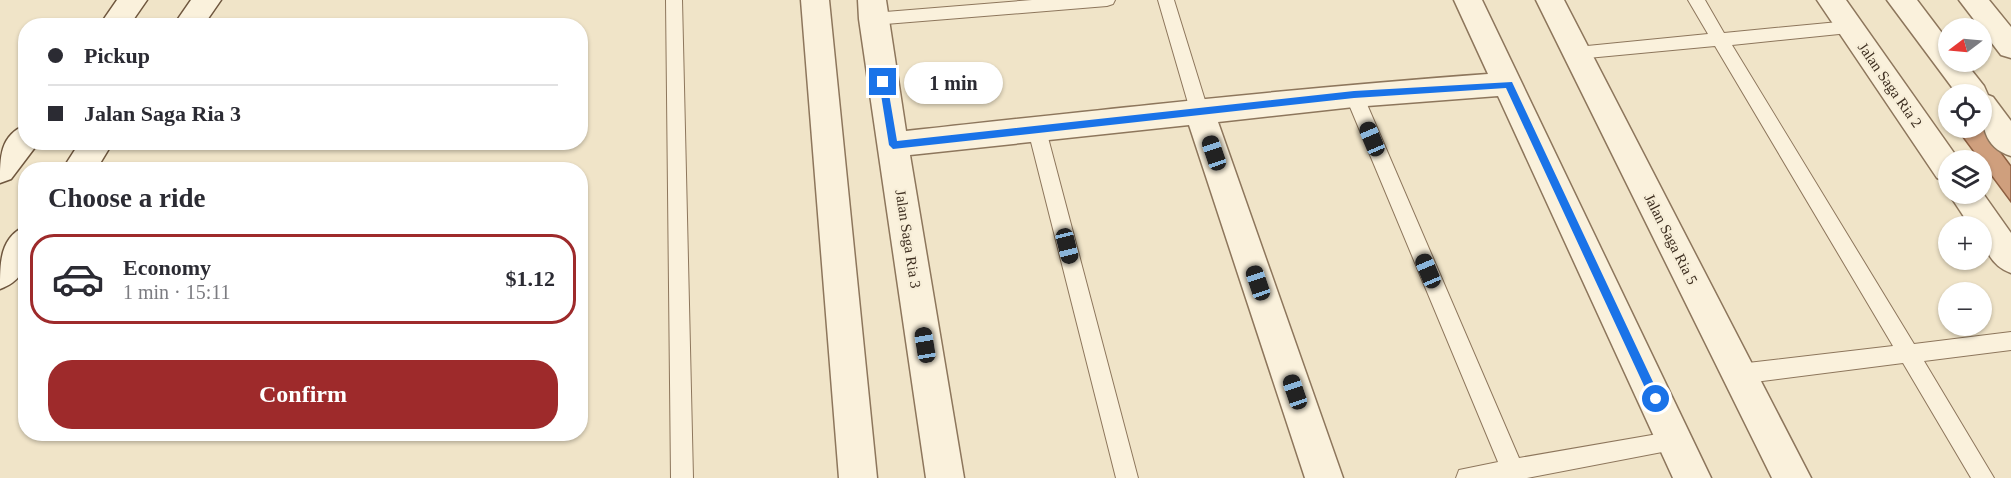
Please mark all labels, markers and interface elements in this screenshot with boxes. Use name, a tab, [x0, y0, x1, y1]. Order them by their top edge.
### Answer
north arrow	[1938, 18, 1992, 72]
map controls	[1938, 18, 1992, 336]
street label: Jalan Saga Ria 2	[1855, 40, 1925, 130]
text: Pickup	[84, 43, 150, 68]
callout: 1 min	[904, 61, 1003, 103]
route end	[869, 68, 896, 95]
text: 1 min	[929, 72, 978, 94]
button: locate	[1938, 84, 1992, 138]
text: Jalan Saga Ria 3	[84, 101, 241, 126]
car	[1357, 119, 1387, 159]
car	[1200, 133, 1228, 173]
button: layers	[1938, 150, 1992, 204]
text: Choose a ride	[48, 183, 206, 213]
street label: Jalan Saga Ria 3	[892, 189, 924, 289]
street label: Jalan Saga Ria 5	[1641, 191, 1701, 287]
button: +	[1938, 216, 1992, 270]
car	[1054, 226, 1080, 266]
car	[1413, 251, 1443, 291]
icon: car	[51, 252, 105, 306]
text: Economy	[123, 255, 211, 280]
car	[1244, 263, 1272, 303]
text: $1.12	[506, 266, 555, 291]
text: 1 min · 15:11	[123, 281, 231, 303]
button: −	[1938, 282, 1992, 336]
car	[913, 326, 937, 364]
button: Confirm	[48, 360, 558, 429]
car	[1281, 372, 1309, 412]
route start	[1642, 385, 1669, 412]

